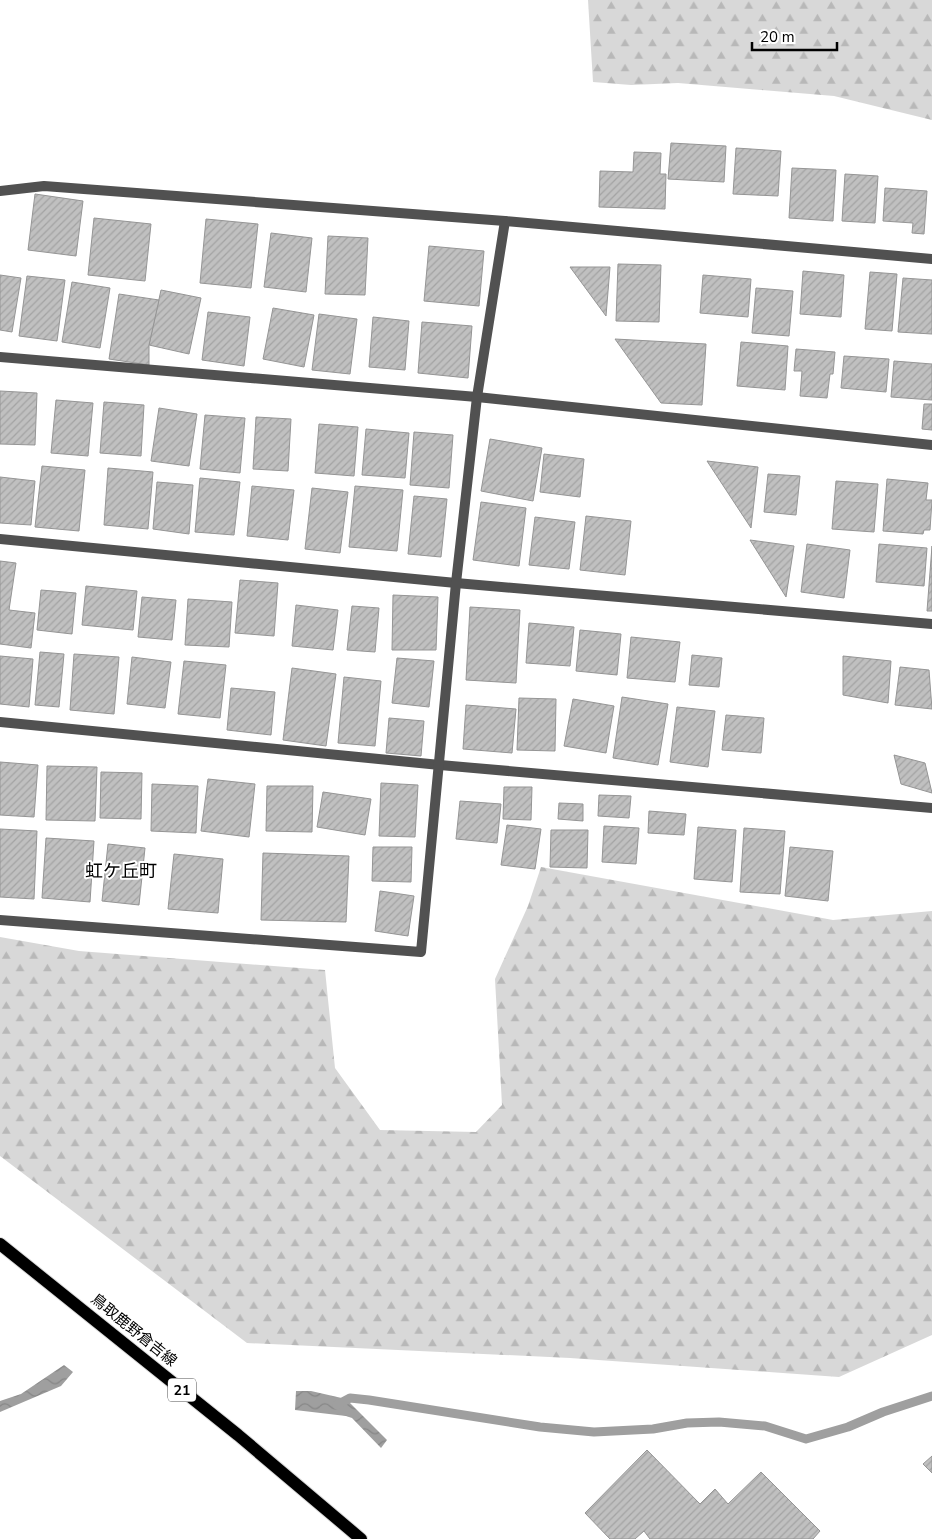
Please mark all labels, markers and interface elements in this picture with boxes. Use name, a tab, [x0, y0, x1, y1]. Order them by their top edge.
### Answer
scale bar	[752, 20, 837, 52]
text: 20 m	[760, 27, 795, 47]
district label: 虹ケ丘町	[85, 859, 157, 883]
street label: 鳥取鹿野倉吉線	[87, 1289, 181, 1371]
road number: 21	[168, 1378, 196, 1402]

